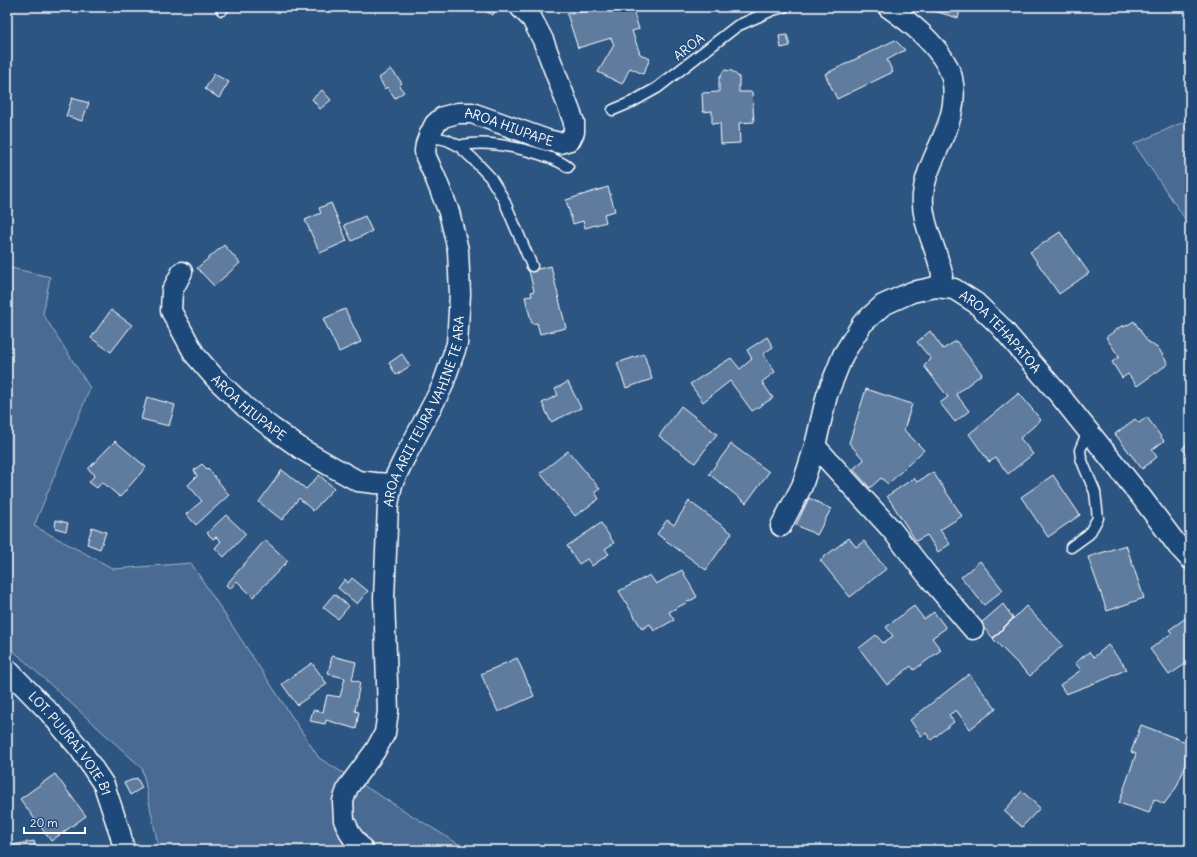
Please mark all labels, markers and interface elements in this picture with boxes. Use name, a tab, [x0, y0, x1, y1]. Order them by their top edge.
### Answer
street label: AROA	[670, 30, 708, 64]
street label: AROA HIUPAPE	[465, 105, 555, 150]
street label: AROA TEHAPATOA	[956, 286, 1045, 376]
street label: AROA ARII TEURA VAHINE TE ARA	[379, 315, 467, 508]
street label: AROA HIUPAPE	[208, 371, 290, 444]
street label: LOT. PUURAI VOIE B1	[25, 688, 115, 797]
scale bar	[24, 809, 85, 835]
text: 20 m	[30, 815, 58, 830]

